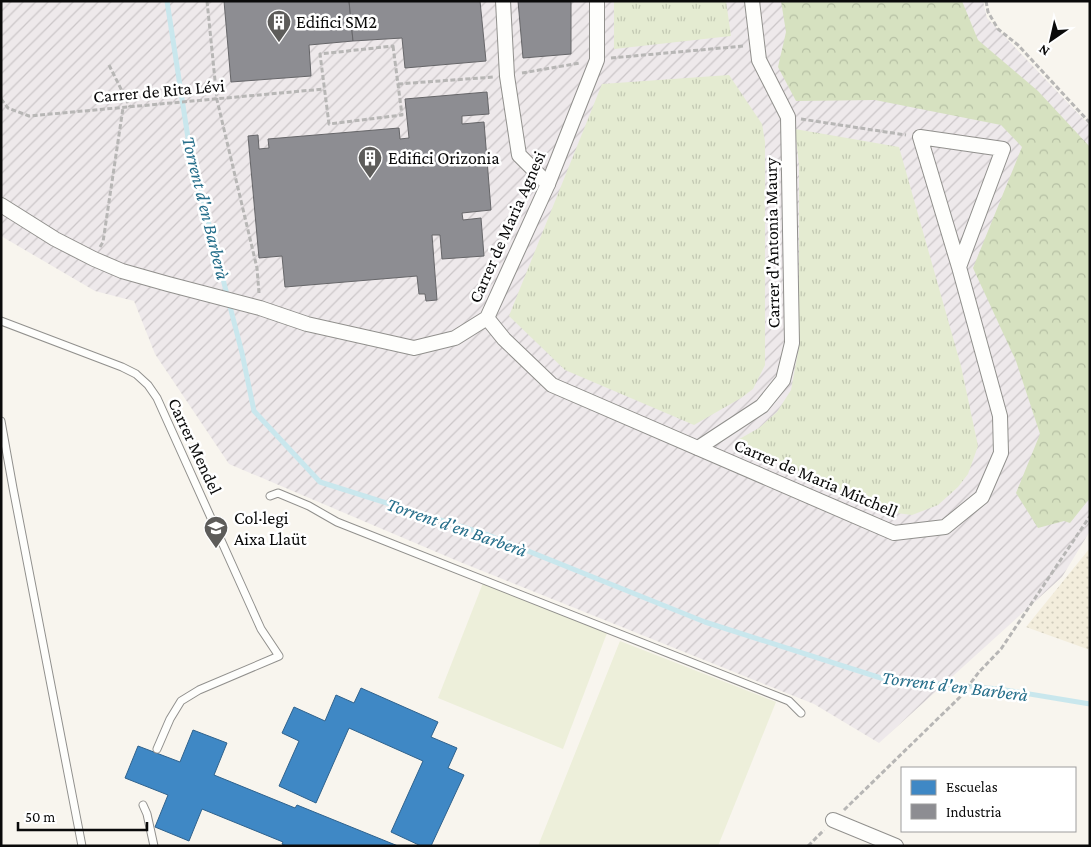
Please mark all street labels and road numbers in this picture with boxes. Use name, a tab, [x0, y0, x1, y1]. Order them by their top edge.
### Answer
street label: Carrer de Rita Lévi	[92, 75, 226, 107]
street label: Carrer de Maria Agnesi	[465, 148, 550, 306]
street label: Carrer d'Antonia Maury	[760, 157, 783, 329]
street label: Carrer Mendel	[164, 395, 226, 497]
street label: Carrer de Maria Mitchell	[731, 434, 901, 522]

